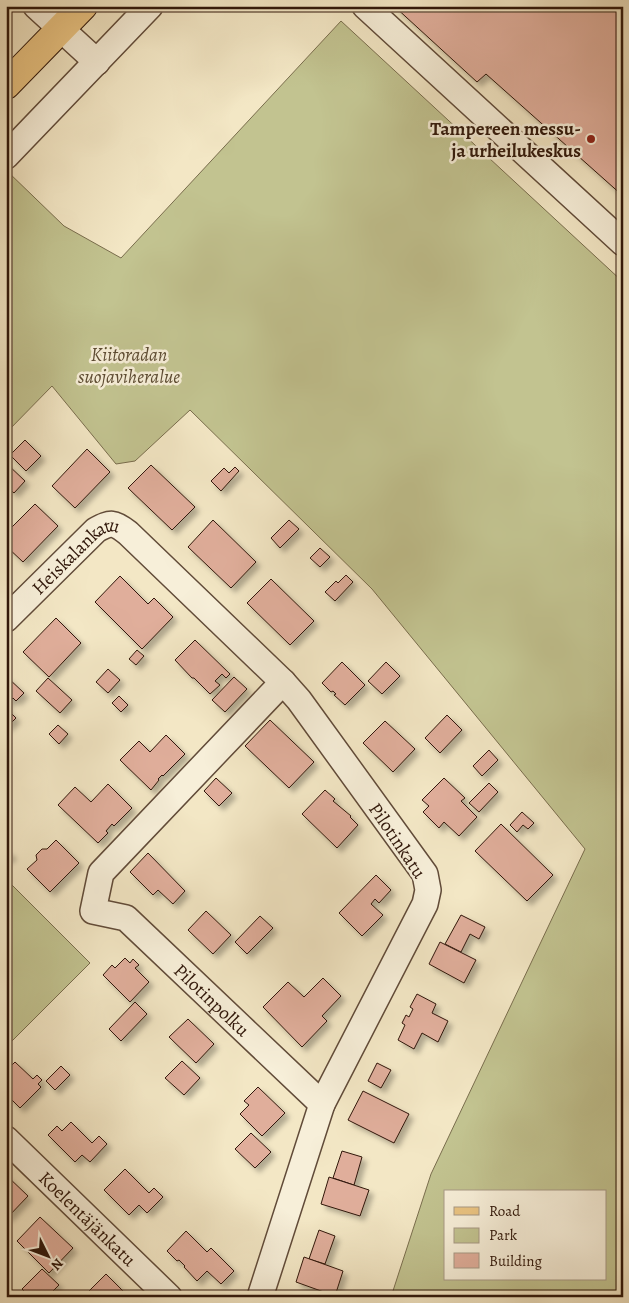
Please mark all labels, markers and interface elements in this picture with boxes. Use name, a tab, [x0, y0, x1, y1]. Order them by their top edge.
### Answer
place label: Tampereen messu- ja urheilukeskus	[430, 116, 581, 164]
marker: Tampereen messu- ja urheilukeskus	[585, 133, 597, 145]
park label: Kiitoradan suojaviheralue	[78, 342, 180, 390]
street label: Heiskalankatu	[26, 512, 124, 601]
street label: Pilotinkatu	[362, 798, 432, 884]
street label: Pilotinpolku	[168, 958, 256, 1043]
street label: Koelentäjänkatu	[33, 1166, 142, 1273]
legend	[444, 1190, 606, 1280]
text: Road	[489, 1201, 521, 1221]
text: Park	[489, 1225, 518, 1245]
north arrow	[22, 1230, 72, 1280]
text: Building	[489, 1251, 542, 1271]
text: N	[47, 1254, 68, 1275]

